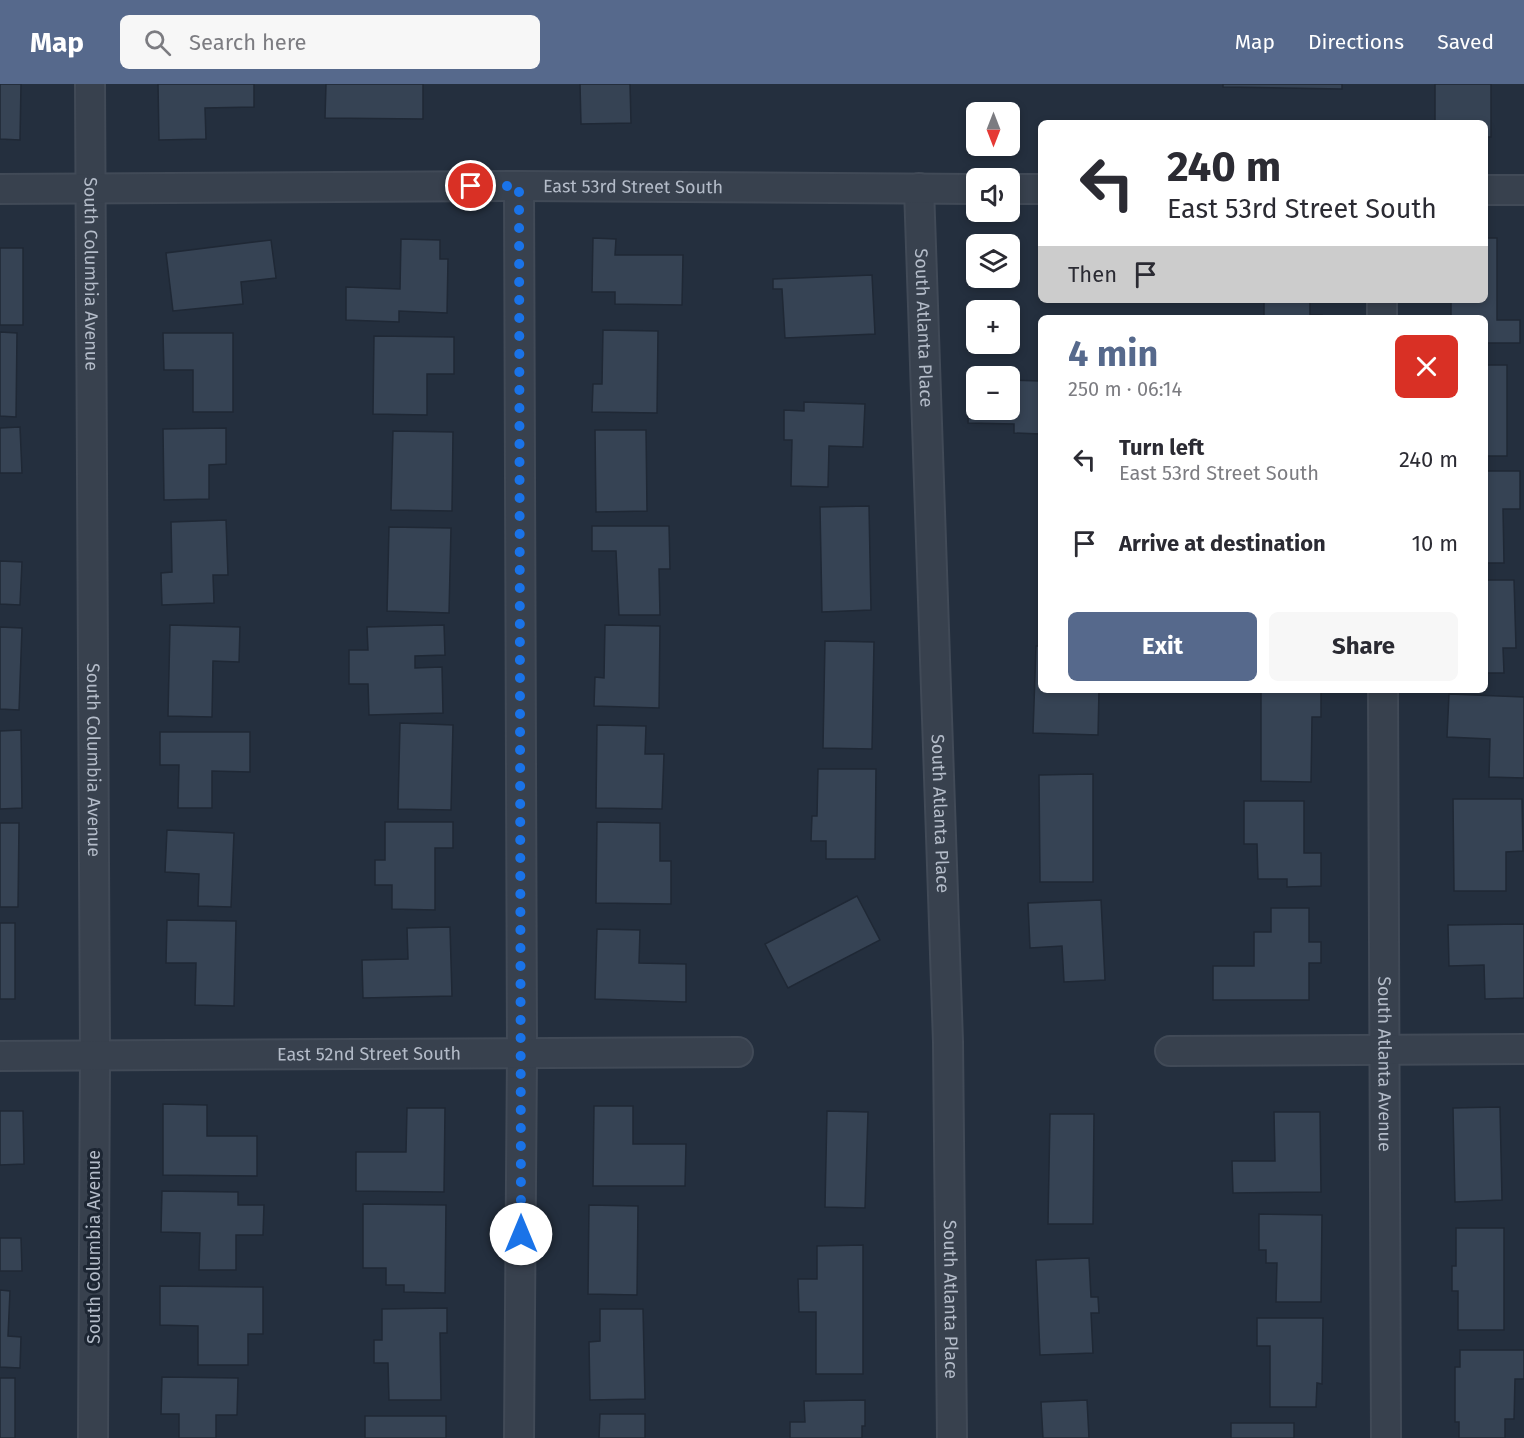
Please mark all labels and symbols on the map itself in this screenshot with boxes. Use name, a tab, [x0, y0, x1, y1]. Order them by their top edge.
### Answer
north arrow	[966, 102, 1020, 156]
pin	[445, 160, 496, 211]
street label: East 53rd Street South	[543, 175, 723, 198]
street label: South Columbia Avenue	[79, 177, 102, 371]
street label: South Atlanta Place	[910, 248, 937, 408]
street label: South Columbia Avenue	[82, 663, 105, 857]
street label: South Atlanta Place	[927, 734, 954, 894]
street label: South Atlanta Avenue	[1373, 976, 1396, 1152]
street label: East 52nd Street South	[277, 1043, 461, 1065]
street label: South Columbia Avenue	[83, 1150, 105, 1344]
position arrow	[489, 1202, 553, 1266]
street label: South Atlanta Place	[939, 1220, 962, 1379]

